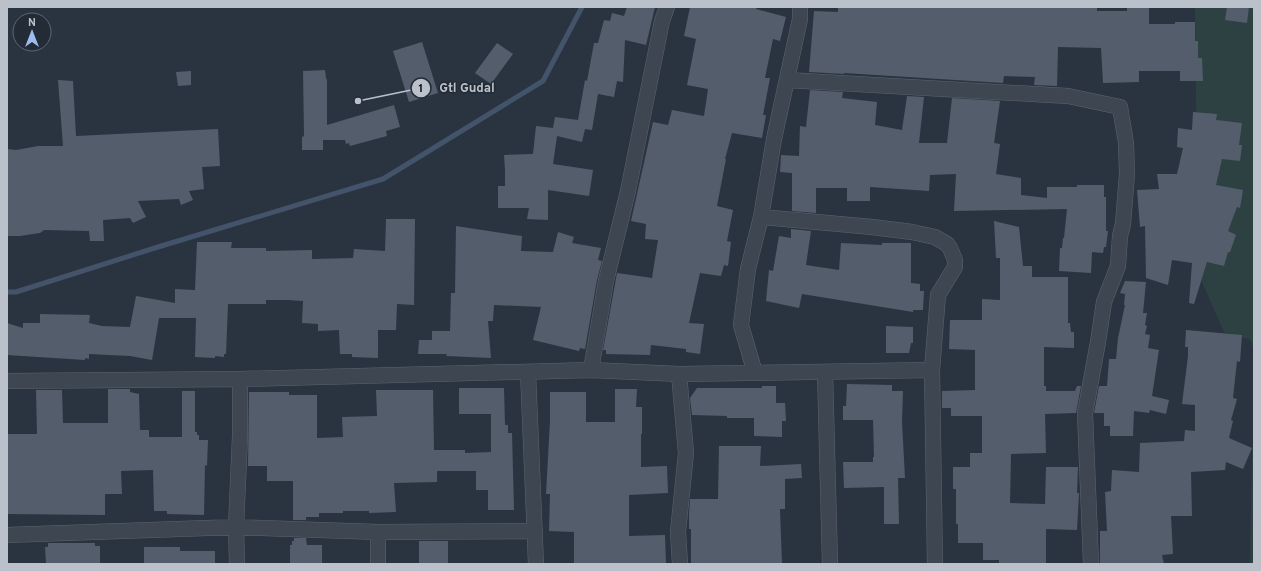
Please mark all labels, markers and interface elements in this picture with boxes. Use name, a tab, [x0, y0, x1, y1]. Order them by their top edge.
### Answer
north arrow	[12, 12, 52, 52]
text: N	[28, 16, 36, 30]
callout: Gtl Gudal	[411, 75, 503, 100]
text: 1	[419, 81, 423, 97]
text: Gtl Gudal	[439, 81, 495, 97]

